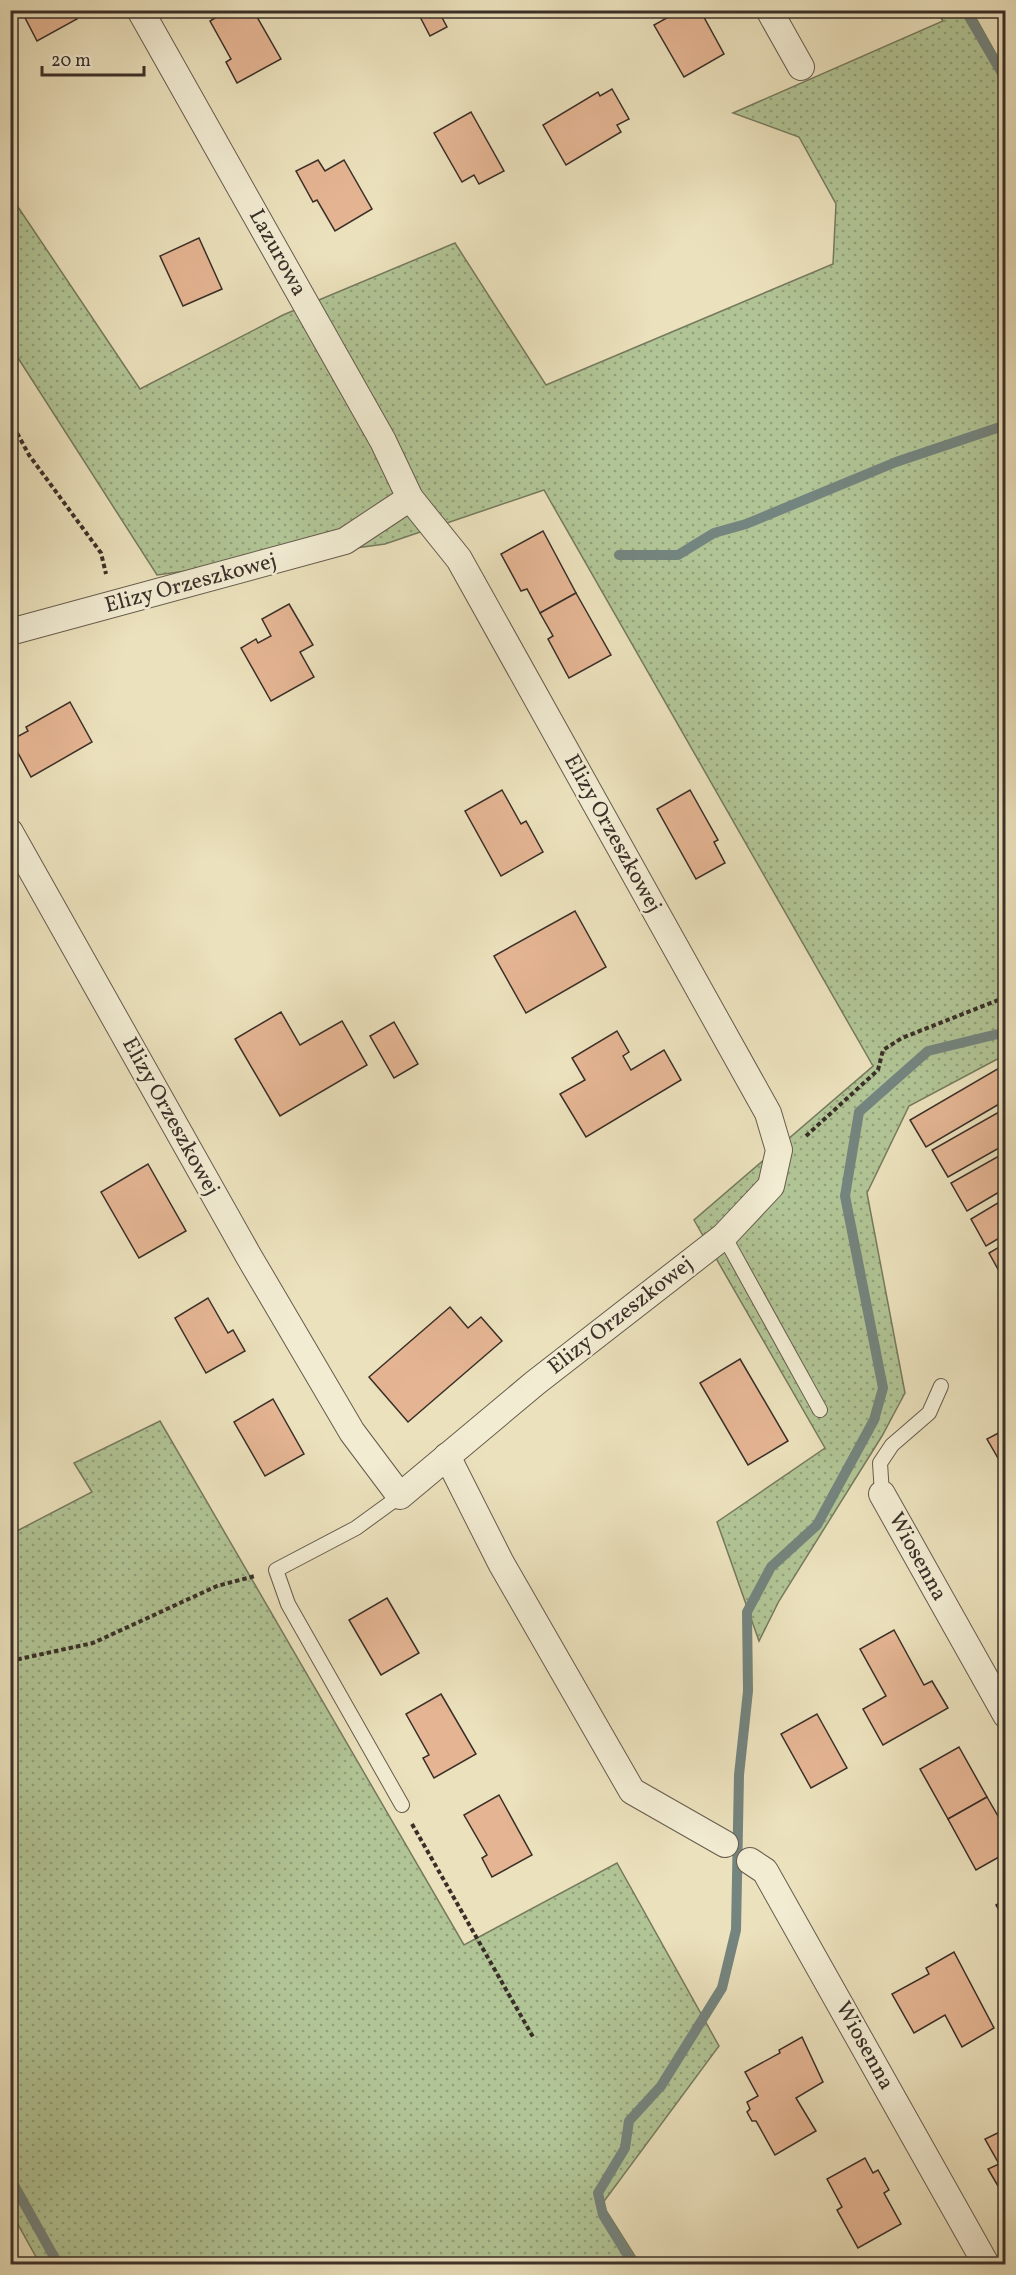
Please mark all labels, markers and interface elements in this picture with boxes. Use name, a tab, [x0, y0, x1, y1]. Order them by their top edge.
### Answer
scale bar	[42, 39, 144, 77]
text: 20 m	[51, 49, 91, 74]
street label: Lazurowa	[240, 204, 314, 302]
street label: Elizy Orzeszkowej	[102, 546, 280, 622]
street label: Elizy Orzeszkowej	[556, 749, 668, 919]
street label: Elizy Orzeszkowej	[114, 1032, 226, 1202]
street label: Elizy Orzeszkowej	[542, 1249, 700, 1383]
street label: Wiosenna	[880, 1507, 954, 1607]
street label: Wiosenna	[827, 1996, 901, 2096]

